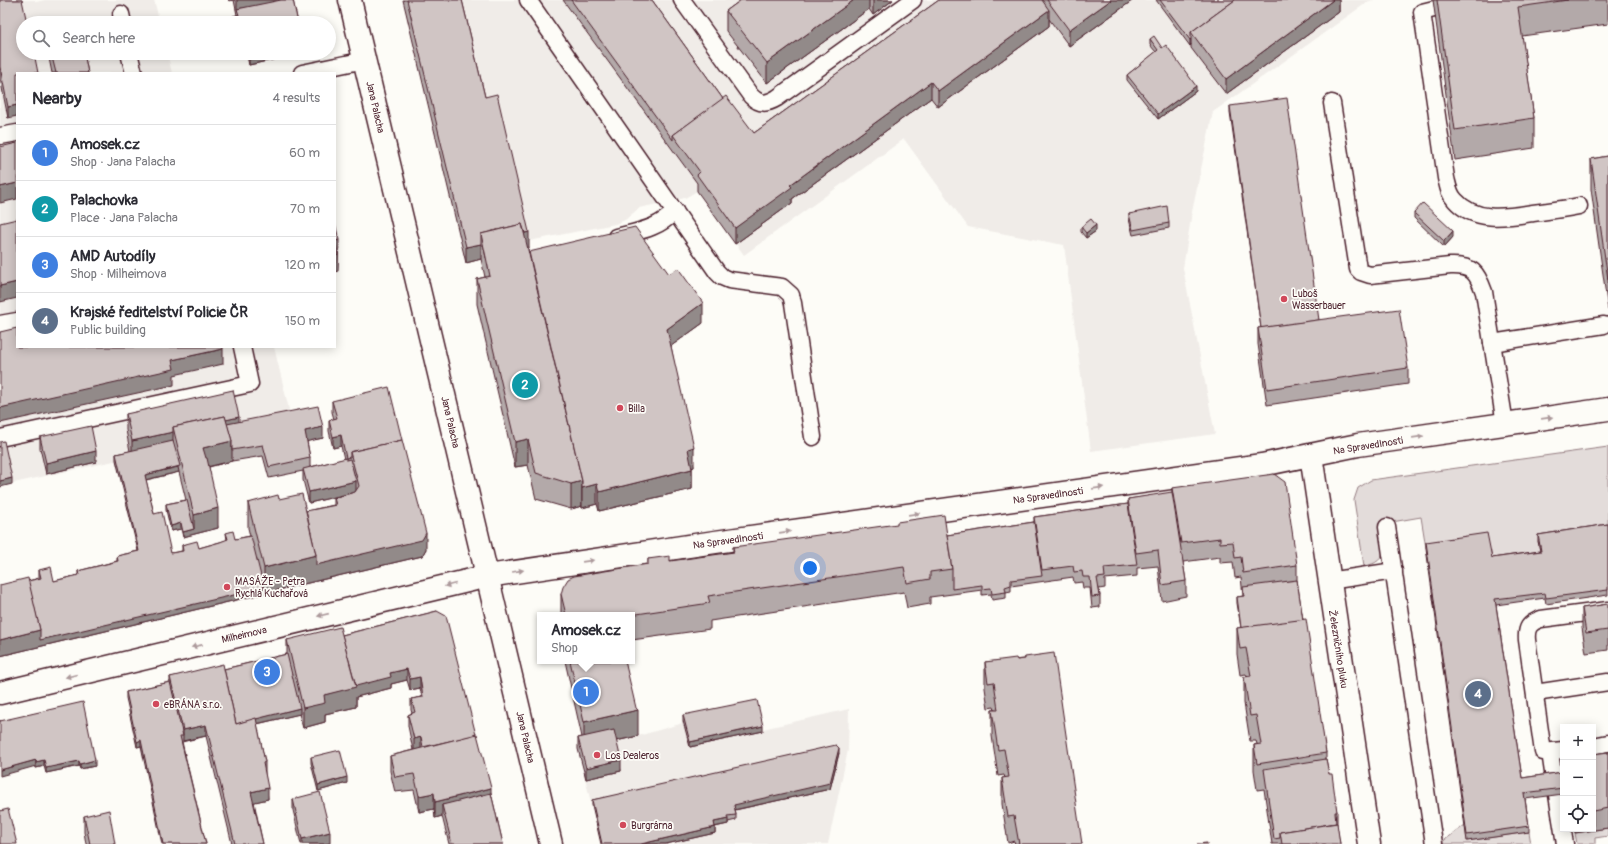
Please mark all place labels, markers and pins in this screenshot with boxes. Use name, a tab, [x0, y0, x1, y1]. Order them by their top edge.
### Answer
place label: Luboš Wasserbauer	[1292, 288, 1346, 312]
marker: Luboš Wasserbauer	[1279, 294, 1289, 304]
pin: 2	[512, 370, 538, 400]
marker: Billa	[615, 403, 625, 413]
place label: Billa	[628, 403, 645, 415]
place label: MASÁŽE - Petra Rychlá Kuchařová	[235, 575, 308, 600]
marker: MASÁŽE - Petra Rychlá Kuchařová	[222, 582, 232, 592]
pin: 3	[254, 657, 280, 687]
pin: 1	[573, 677, 599, 707]
pin: 4	[1465, 679, 1491, 709]
place label: eBRÁNA s.r.o.	[164, 698, 222, 711]
marker: eBRÁNA s.r.o.	[151, 699, 161, 709]
marker: Los Dealeros	[592, 750, 602, 760]
place label: Los Dealeros	[605, 750, 660, 762]
marker: Burgrárna	[618, 820, 628, 830]
place label: Burgrárna	[631, 820, 673, 832]

